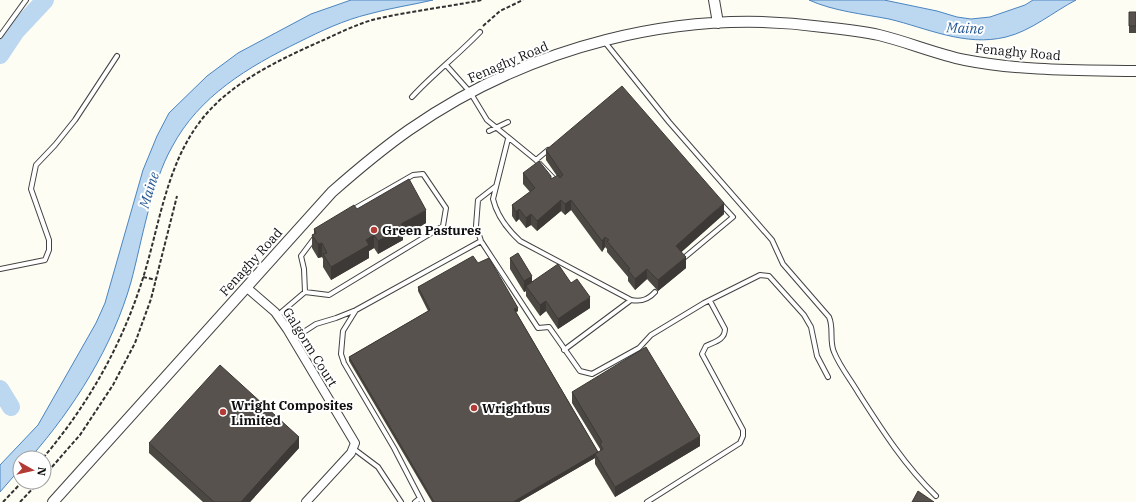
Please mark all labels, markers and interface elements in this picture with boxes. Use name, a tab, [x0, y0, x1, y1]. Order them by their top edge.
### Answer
water label: Maine	[945, 18, 985, 38]
street label: Fenaghy Road	[465, 37, 551, 87]
street label: Fenaghy Road	[974, 40, 1062, 64]
water label: Maine	[135, 169, 163, 211]
place label: Green Pastures	[382, 222, 481, 239]
street label: Fenaghy Road	[216, 224, 286, 300]
marker: Green Pastures	[369, 225, 379, 235]
street label: Galgorm Court	[279, 304, 341, 390]
place label: Wright Composites Limited	[231, 397, 353, 429]
place label: Wrightbus	[482, 400, 550, 417]
marker: Wrightbus	[469, 403, 479, 413]
marker: Wright Composites Limited	[218, 407, 228, 417]
north arrow	[12, 450, 52, 490]
text: N	[34, 466, 49, 477]

